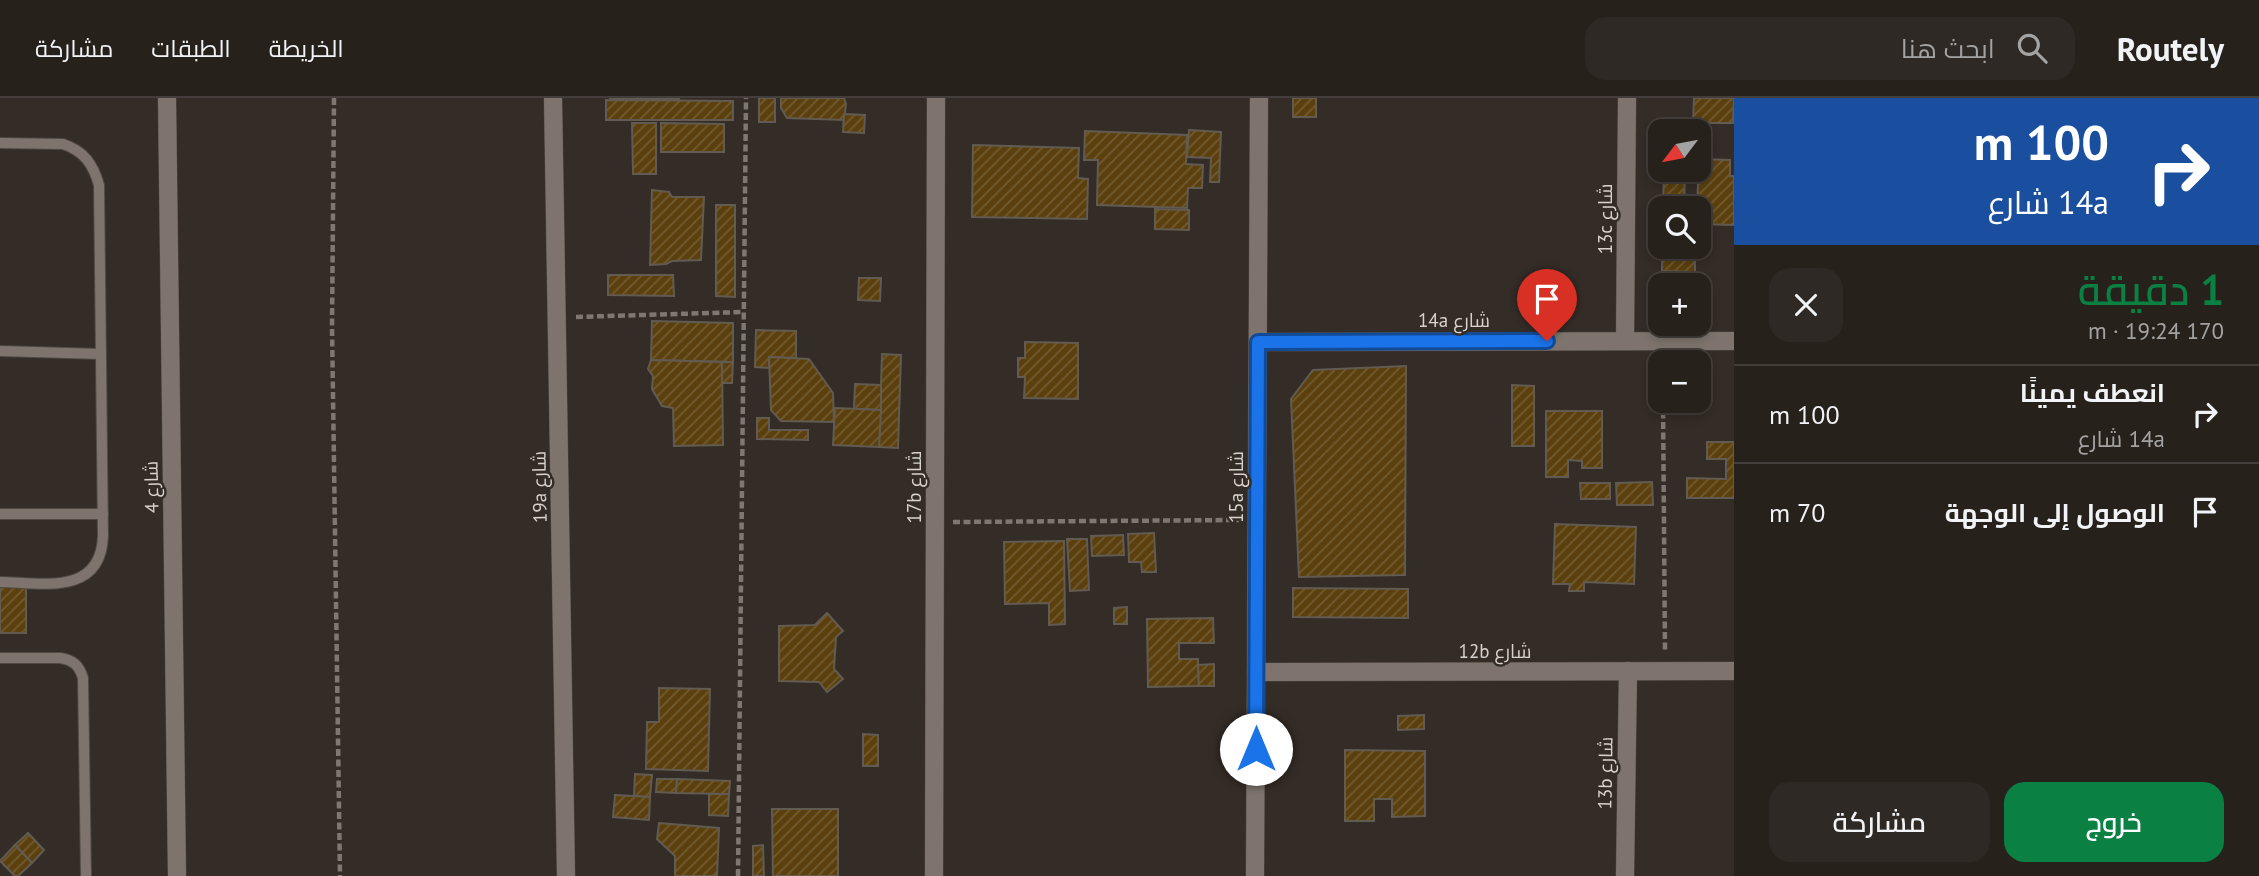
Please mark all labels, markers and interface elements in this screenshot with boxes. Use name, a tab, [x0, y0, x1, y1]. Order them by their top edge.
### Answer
search box	[1585, 17, 2075, 80]
text: Routely	[2117, 27, 2224, 70]
icon: search	[2013, 29, 2051, 67]
text: ابحث هنا	[1901, 32, 1995, 65]
text: مشاركة	[35, 33, 113, 64]
text: الطبقات	[151, 33, 231, 64]
text: الخريطة	[269, 33, 344, 64]
text: 100 m	[1974, 110, 2109, 174]
north arrow	[1648, 119, 1712, 182]
map controls	[1648, 119, 1711, 413]
icon: right	[2133, 126, 2224, 217]
text: 14a شارع	[1988, 181, 2109, 223]
street label: 13c شارع	[1593, 184, 1619, 254]
button: search	[1648, 196, 1711, 259]
text: 1 دقيقة	[2078, 262, 2224, 317]
button: close	[1769, 268, 1843, 342]
pin	[1517, 269, 1577, 341]
button: +	[1648, 273, 1711, 336]
icon: arrive	[1528, 280, 1566, 318]
street label: 14a شارع	[1418, 308, 1490, 334]
text: 170 m · 19:24	[2088, 316, 2224, 345]
button: −	[1648, 350, 1711, 413]
text: انعطف يمينًا	[2020, 376, 2165, 409]
icon: right	[2186, 395, 2224, 433]
text: 100 m	[1769, 398, 1840, 431]
text: 14a شارع	[2078, 424, 2165, 453]
street label: 19a شارع	[526, 451, 554, 523]
street label: 17b شارع	[902, 451, 928, 523]
street label: 15a شارع	[1224, 451, 1250, 523]
street label: شارع 4	[139, 461, 165, 513]
icon: arrive	[2186, 493, 2224, 531]
text: 70 m	[1769, 496, 1825, 529]
text: الوصول إلى الوجهة	[1945, 496, 2165, 529]
street label: 12b شارع	[1459, 639, 1531, 665]
position arrow	[1219, 712, 1293, 786]
street label: 13b شارع	[1592, 736, 1620, 810]
button: مشاركة	[1769, 782, 1990, 862]
button: خروج	[2004, 782, 2224, 862]

